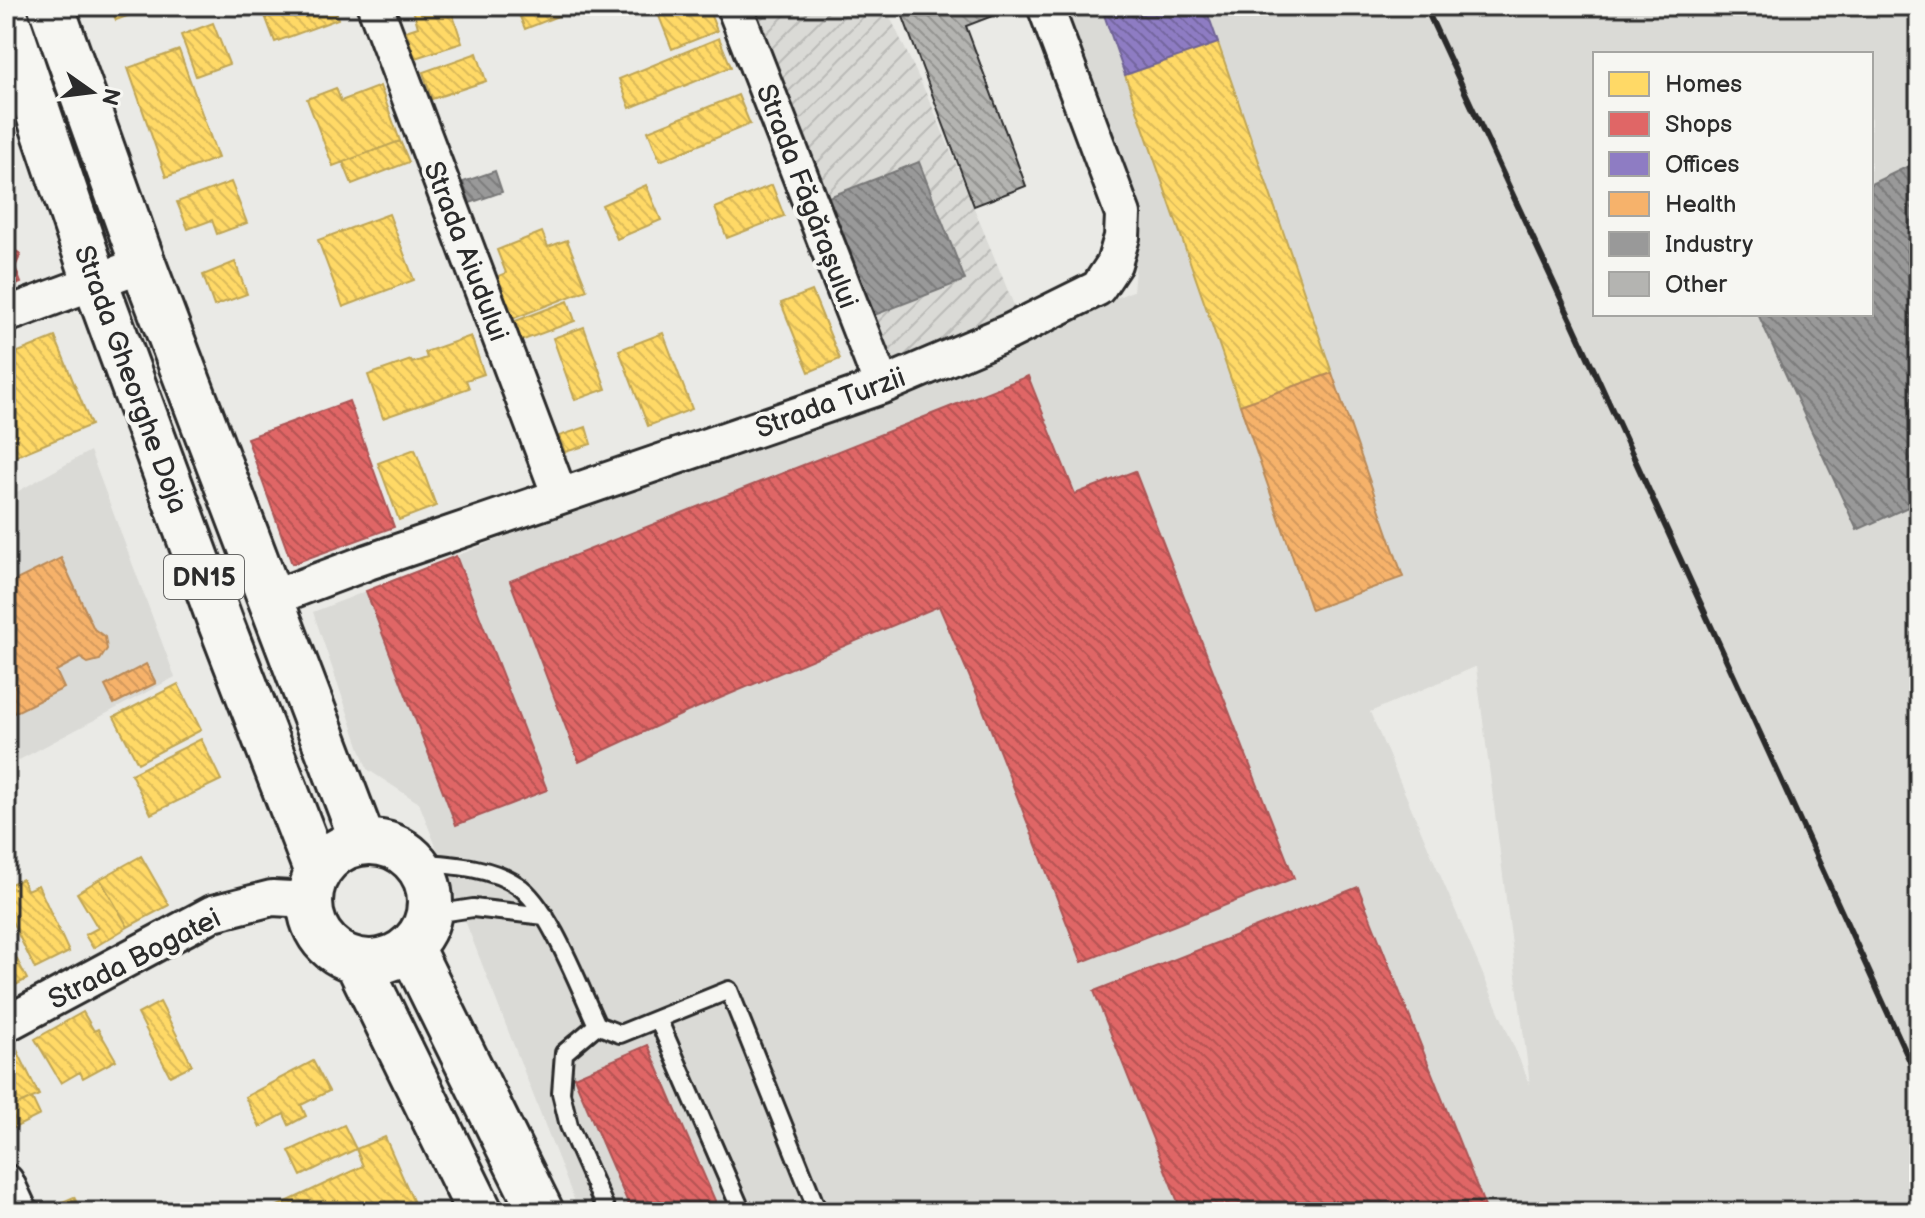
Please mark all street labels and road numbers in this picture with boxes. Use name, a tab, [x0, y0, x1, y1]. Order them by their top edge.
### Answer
street label: Strada Făgărașului	[749, 80, 865, 313]
street label: Strada Aiudului	[416, 157, 515, 346]
street label: Strada Gheorghe Doja	[67, 241, 194, 518]
street label: Strada Turzii	[751, 361, 910, 446]
road number: DN15	[164, 555, 244, 599]
street label: Strada Bogatei	[43, 902, 226, 1017]

